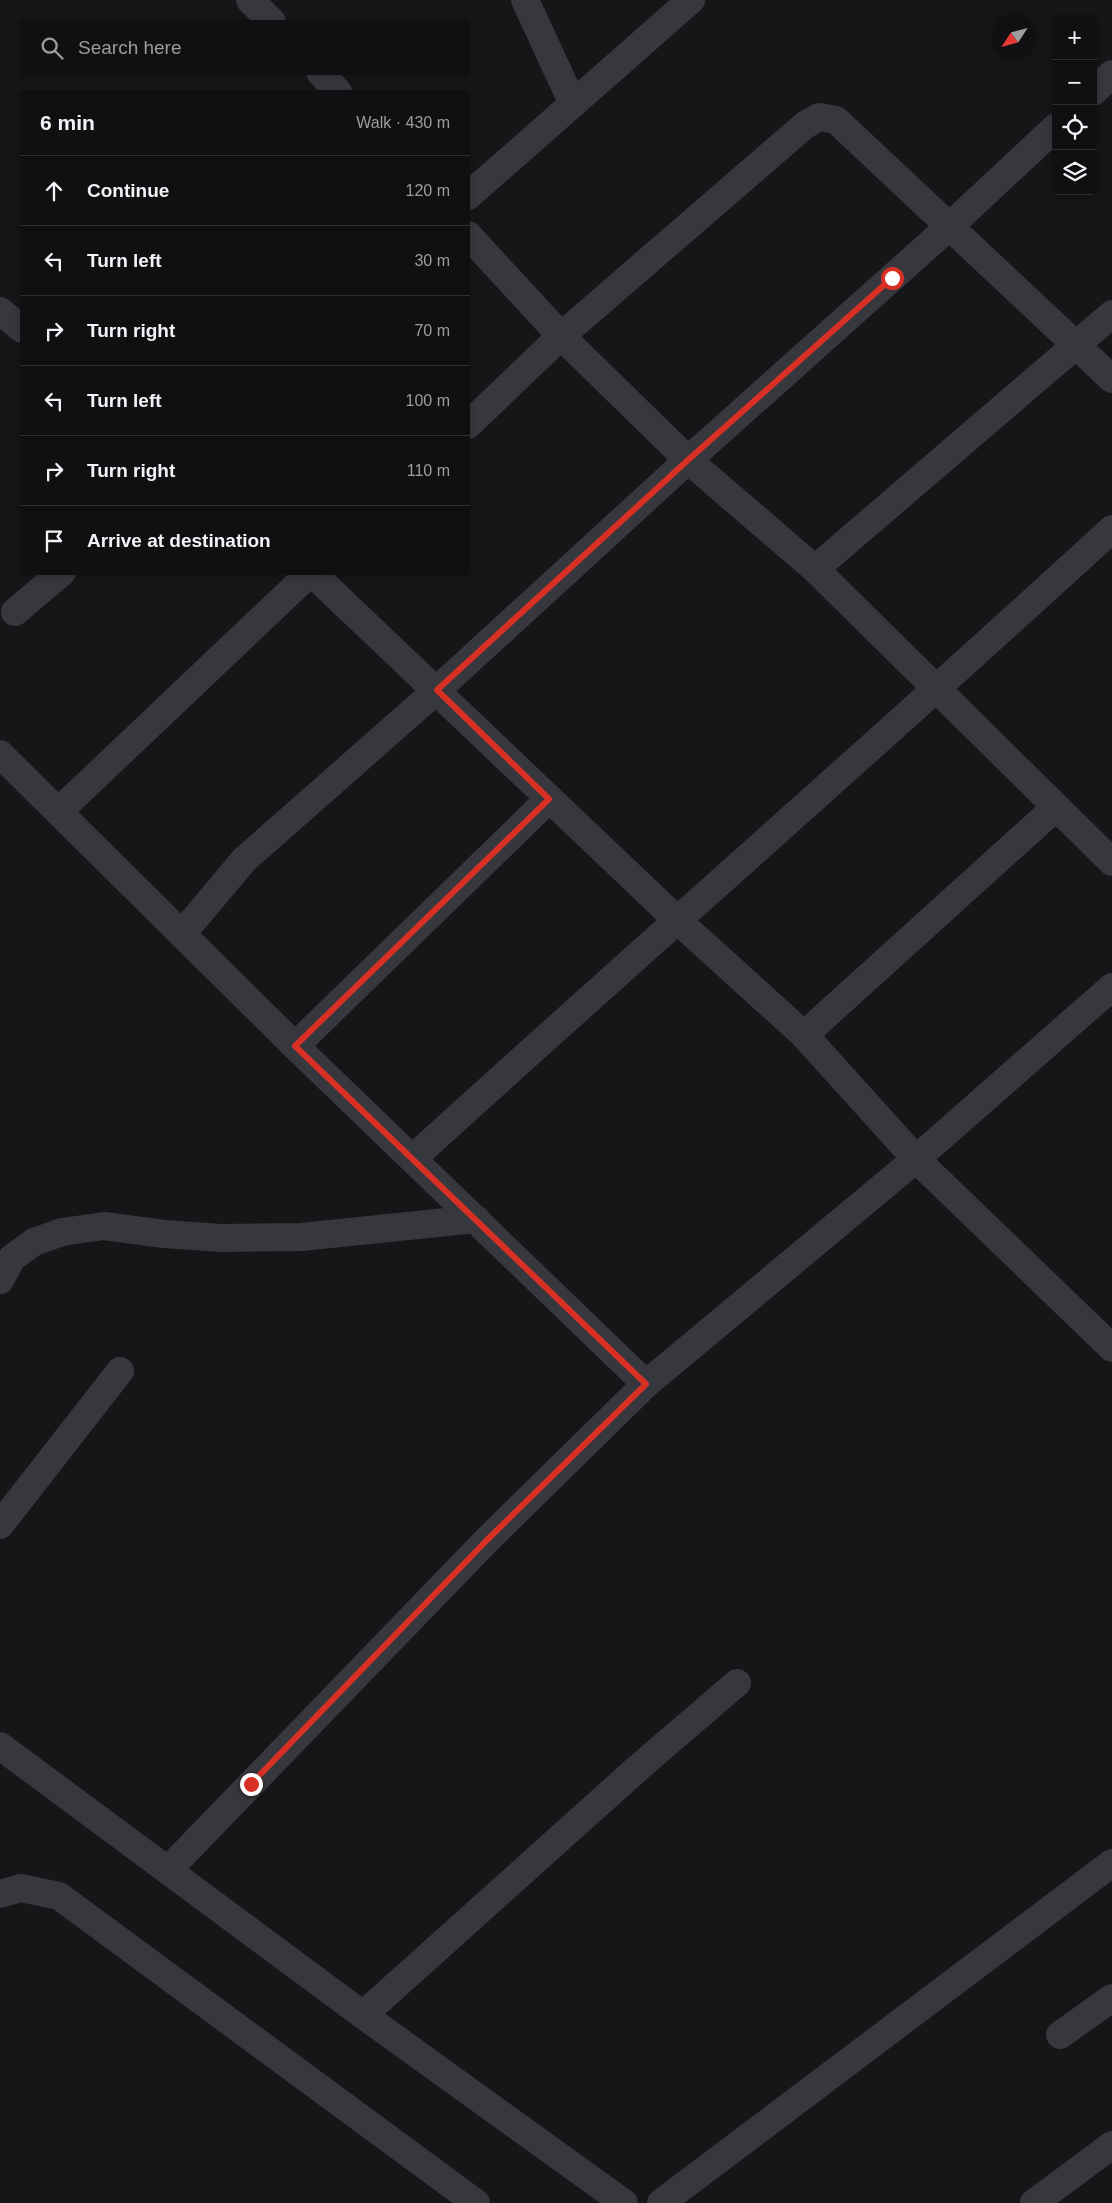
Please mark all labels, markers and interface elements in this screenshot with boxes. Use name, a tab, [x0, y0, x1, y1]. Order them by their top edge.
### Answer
north arrow	[992, 15, 1037, 60]
map controls	[1052, 15, 1097, 195]
button: +	[1052, 15, 1097, 60]
search box	[20, 20, 470, 75]
icon: search	[38, 34, 66, 62]
text: Search here	[78, 37, 182, 58]
button: −	[1052, 60, 1097, 105]
button: locate	[1052, 105, 1097, 150]
text: 6 min	[40, 111, 95, 134]
text: Walk · 430 m	[356, 114, 450, 131]
button: layers	[1052, 150, 1097, 195]
icon: ahead	[40, 177, 68, 205]
text: Continue	[87, 180, 169, 201]
text: 120 m	[406, 182, 450, 199]
icon: left	[40, 247, 68, 275]
text: Turn left	[87, 250, 162, 271]
text: 30 m	[414, 252, 450, 269]
route start	[881, 267, 904, 290]
icon: right	[40, 317, 68, 345]
text: Turn right	[87, 320, 175, 341]
text: 70 m	[414, 322, 450, 339]
icon: left	[40, 387, 68, 415]
text: Turn left	[87, 390, 162, 411]
text: 100 m	[406, 392, 450, 409]
icon: right	[40, 457, 68, 485]
text: Turn right	[87, 460, 175, 481]
text: 110 m	[407, 462, 450, 479]
icon: arrive	[40, 527, 68, 555]
text: Arrive at destination	[87, 530, 271, 551]
route end	[240, 1773, 263, 1796]

